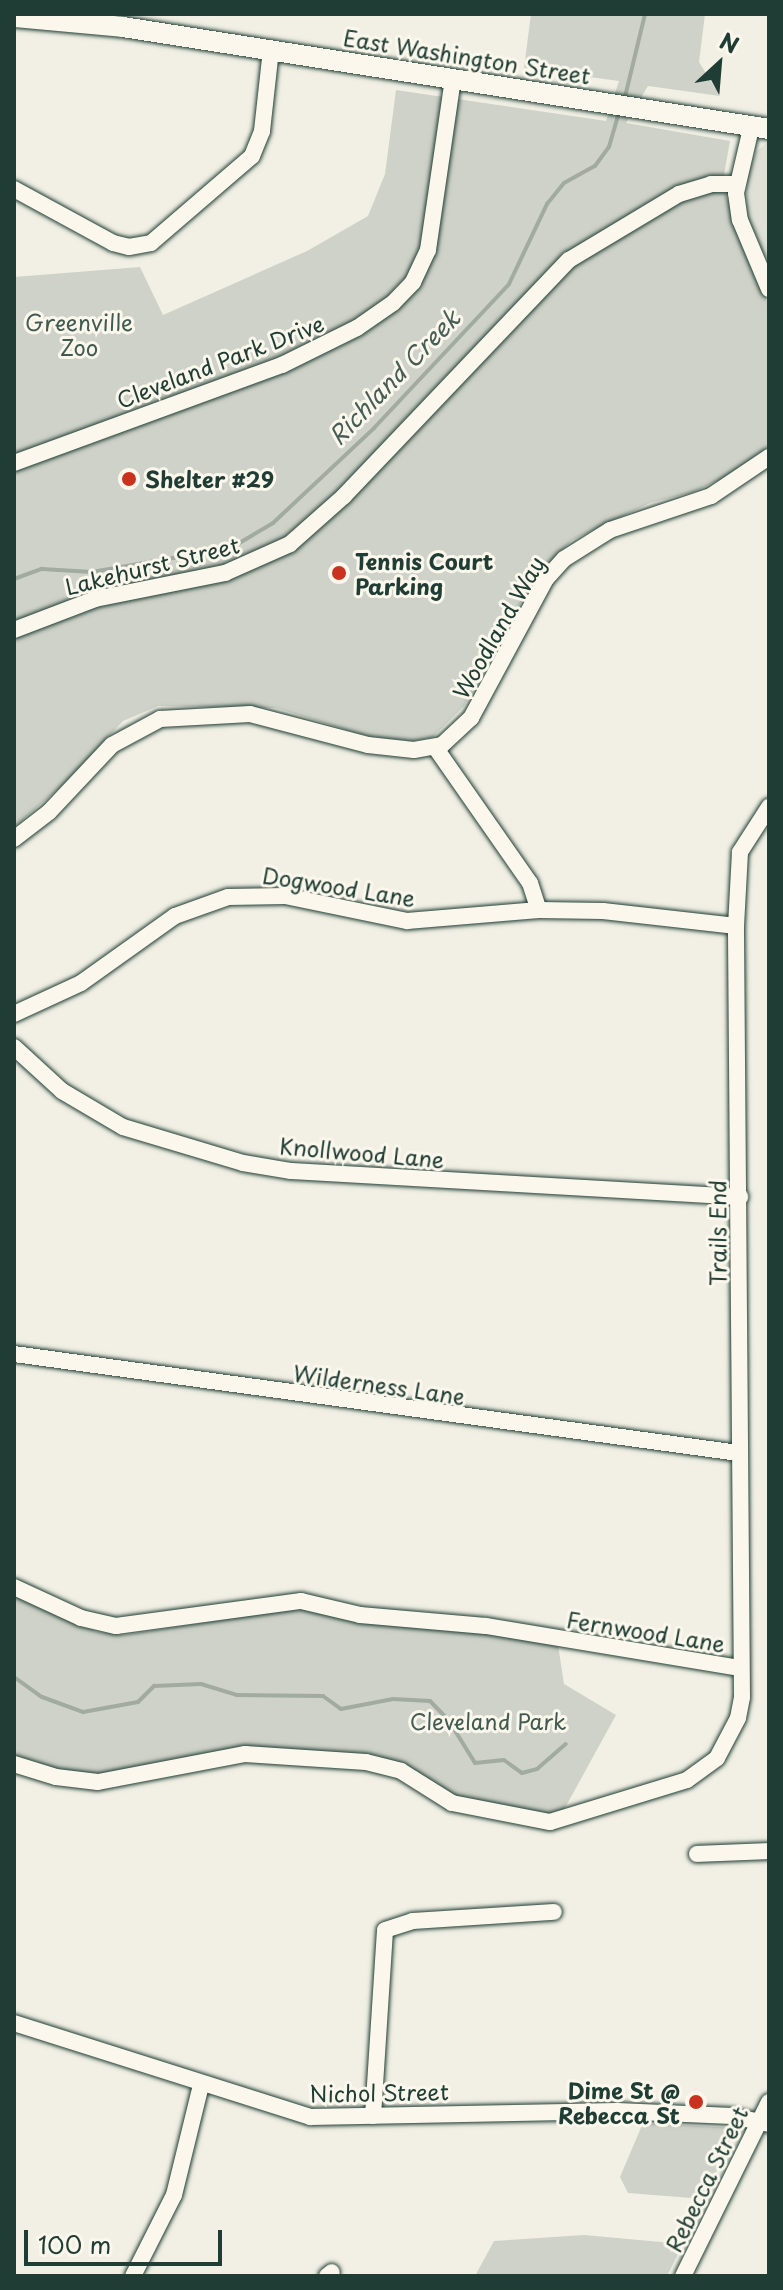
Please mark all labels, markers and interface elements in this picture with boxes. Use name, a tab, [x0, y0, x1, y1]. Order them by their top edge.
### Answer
text: N	[715, 23, 745, 61]
street label: East Washington Street	[342, 24, 592, 88]
north arrow	[679, 24, 759, 104]
water label: Richland Creek	[322, 303, 466, 451]
park label: Greenville Zoo	[25, 308, 133, 360]
street label: Cleveland Park Drive	[112, 309, 328, 413]
place label: Shelter #29	[145, 466, 275, 492]
marker: Shelter #29	[120, 470, 138, 488]
street label: Lakehurst Street	[62, 530, 242, 600]
place label: Tennis Court Parking	[355, 547, 494, 598]
street label: Woodland Way	[447, 552, 549, 702]
marker: Tennis Court Parking	[330, 564, 348, 582]
street label: Dogwood Lane	[260, 861, 418, 911]
street label: Knollwood Lane	[278, 1132, 446, 1172]
street label: Trails End	[704, 1180, 730, 1286]
street label: Wilderness Lane	[291, 1359, 467, 1409]
street label: Fernwood Lane	[564, 1605, 728, 1657]
park label: Cleveland Park	[409, 1708, 567, 1734]
place label: Dime St @ Rebecca St	[558, 2076, 680, 2128]
street label: Nichol Street	[309, 2078, 449, 2106]
marker: Dime St @ Rebecca St	[687, 2093, 705, 2111]
street label: Rebecca Street	[659, 2101, 753, 2257]
scale bar	[28, 2214, 226, 2264]
text: 100 m	[38, 2226, 111, 2262]

